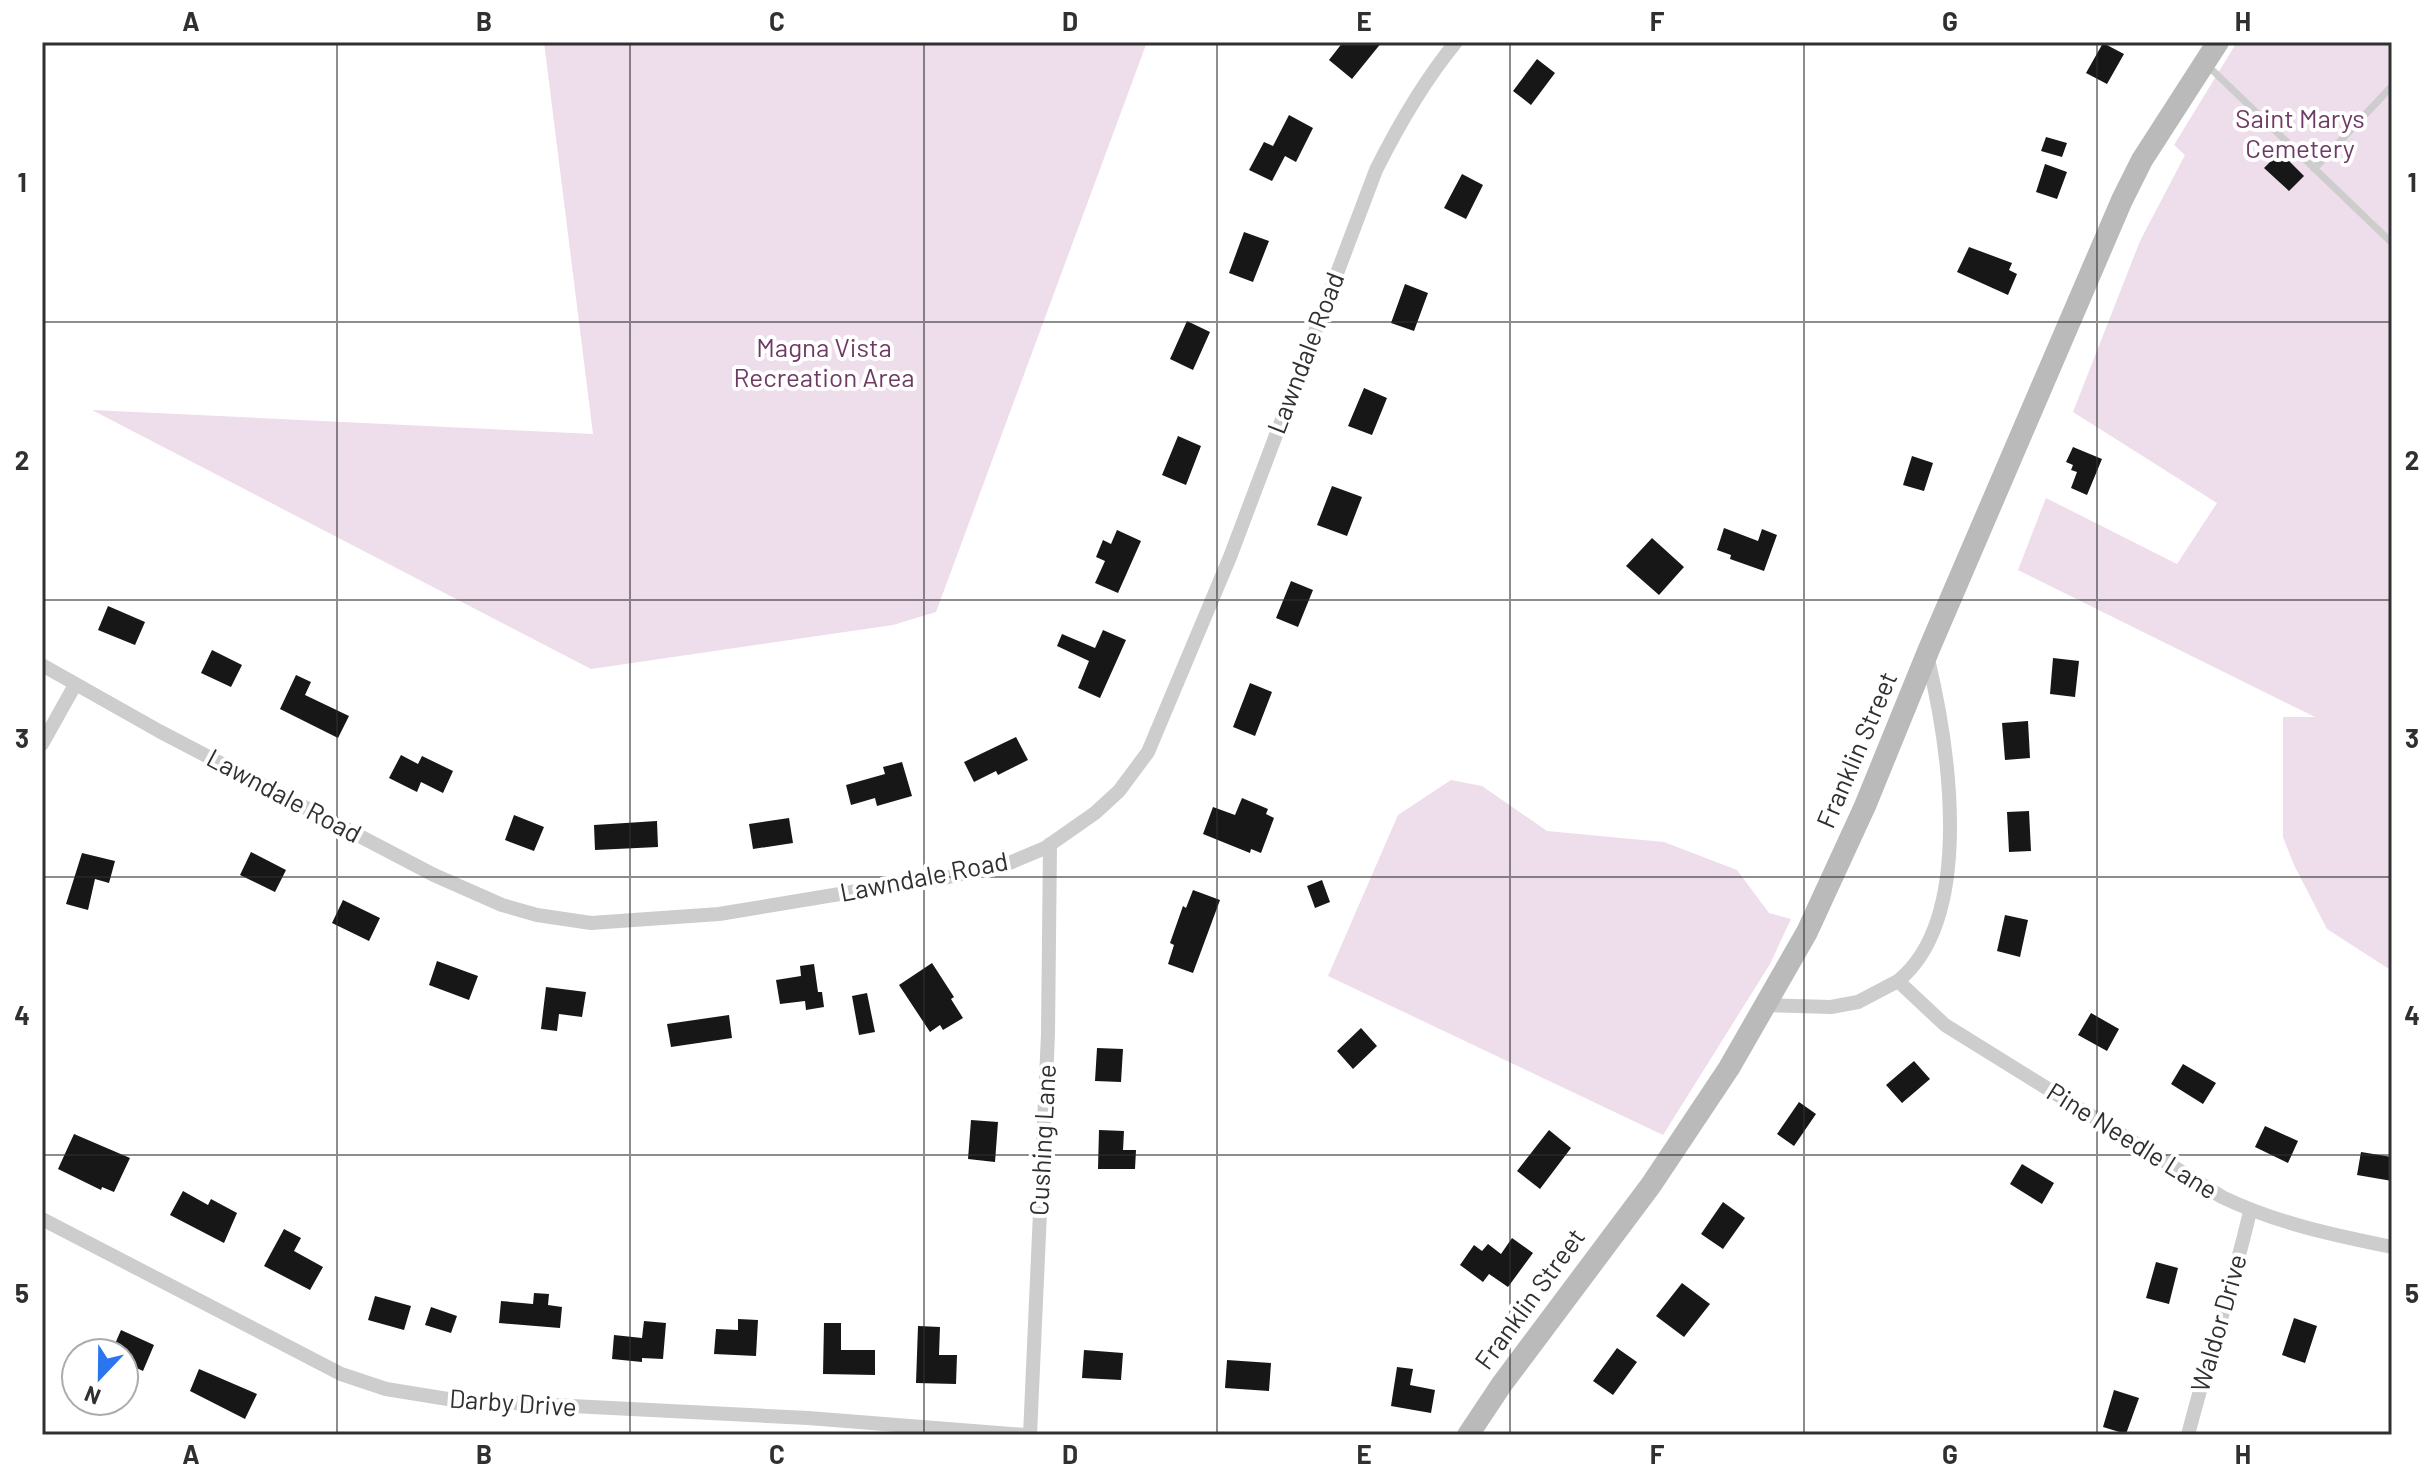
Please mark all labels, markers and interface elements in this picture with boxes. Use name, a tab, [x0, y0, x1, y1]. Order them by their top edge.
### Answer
text: A	[182, 5, 200, 36]
text: B	[476, 5, 492, 36]
text: C	[769, 5, 785, 36]
text: D	[1062, 5, 1078, 36]
text: E	[1356, 5, 1372, 36]
text: F	[1650, 5, 1665, 36]
text: G	[1942, 5, 1958, 36]
text: H	[2235, 5, 2251, 36]
park label: Saint Marys Cemetery	[2235, 102, 2365, 163]
text: 1	[17, 166, 27, 197]
text: 1	[2407, 166, 2417, 197]
street label: Lawndale Road	[1260, 267, 1350, 438]
park label: Magna Vista Recreation Area	[733, 331, 915, 392]
text: 2	[15, 444, 29, 475]
text: 2	[2405, 444, 2419, 475]
street label: Franklin Street	[1809, 667, 1903, 832]
text: 3	[15, 722, 29, 753]
text: 3	[2405, 722, 2419, 753]
street label: Lawndale Road	[202, 741, 367, 848]
street label: Lawndale Road	[837, 844, 1010, 907]
text: 4	[14, 999, 30, 1030]
text: 4	[2404, 999, 2420, 1030]
street label: Cushing Lane	[1022, 1063, 1061, 1217]
street label: Pine Needle Lane	[2042, 1075, 2224, 1205]
street label: Franklin Street	[1467, 1221, 1590, 1375]
street label: Waldor Drive	[2183, 1250, 2252, 1395]
text: 5	[15, 1277, 29, 1308]
text: 5	[2405, 1277, 2419, 1308]
north arrow	[60, 1337, 140, 1417]
text: N	[80, 1382, 104, 1411]
street label: Darby Drive	[448, 1382, 578, 1421]
text: A	[182, 1438, 200, 1469]
text: B	[476, 1438, 492, 1469]
text: C	[769, 1438, 785, 1469]
text: D	[1062, 1438, 1078, 1469]
text: E	[1356, 1438, 1372, 1469]
text: F	[1650, 1438, 1665, 1469]
text: G	[1942, 1438, 1958, 1469]
text: H	[2235, 1438, 2251, 1469]

